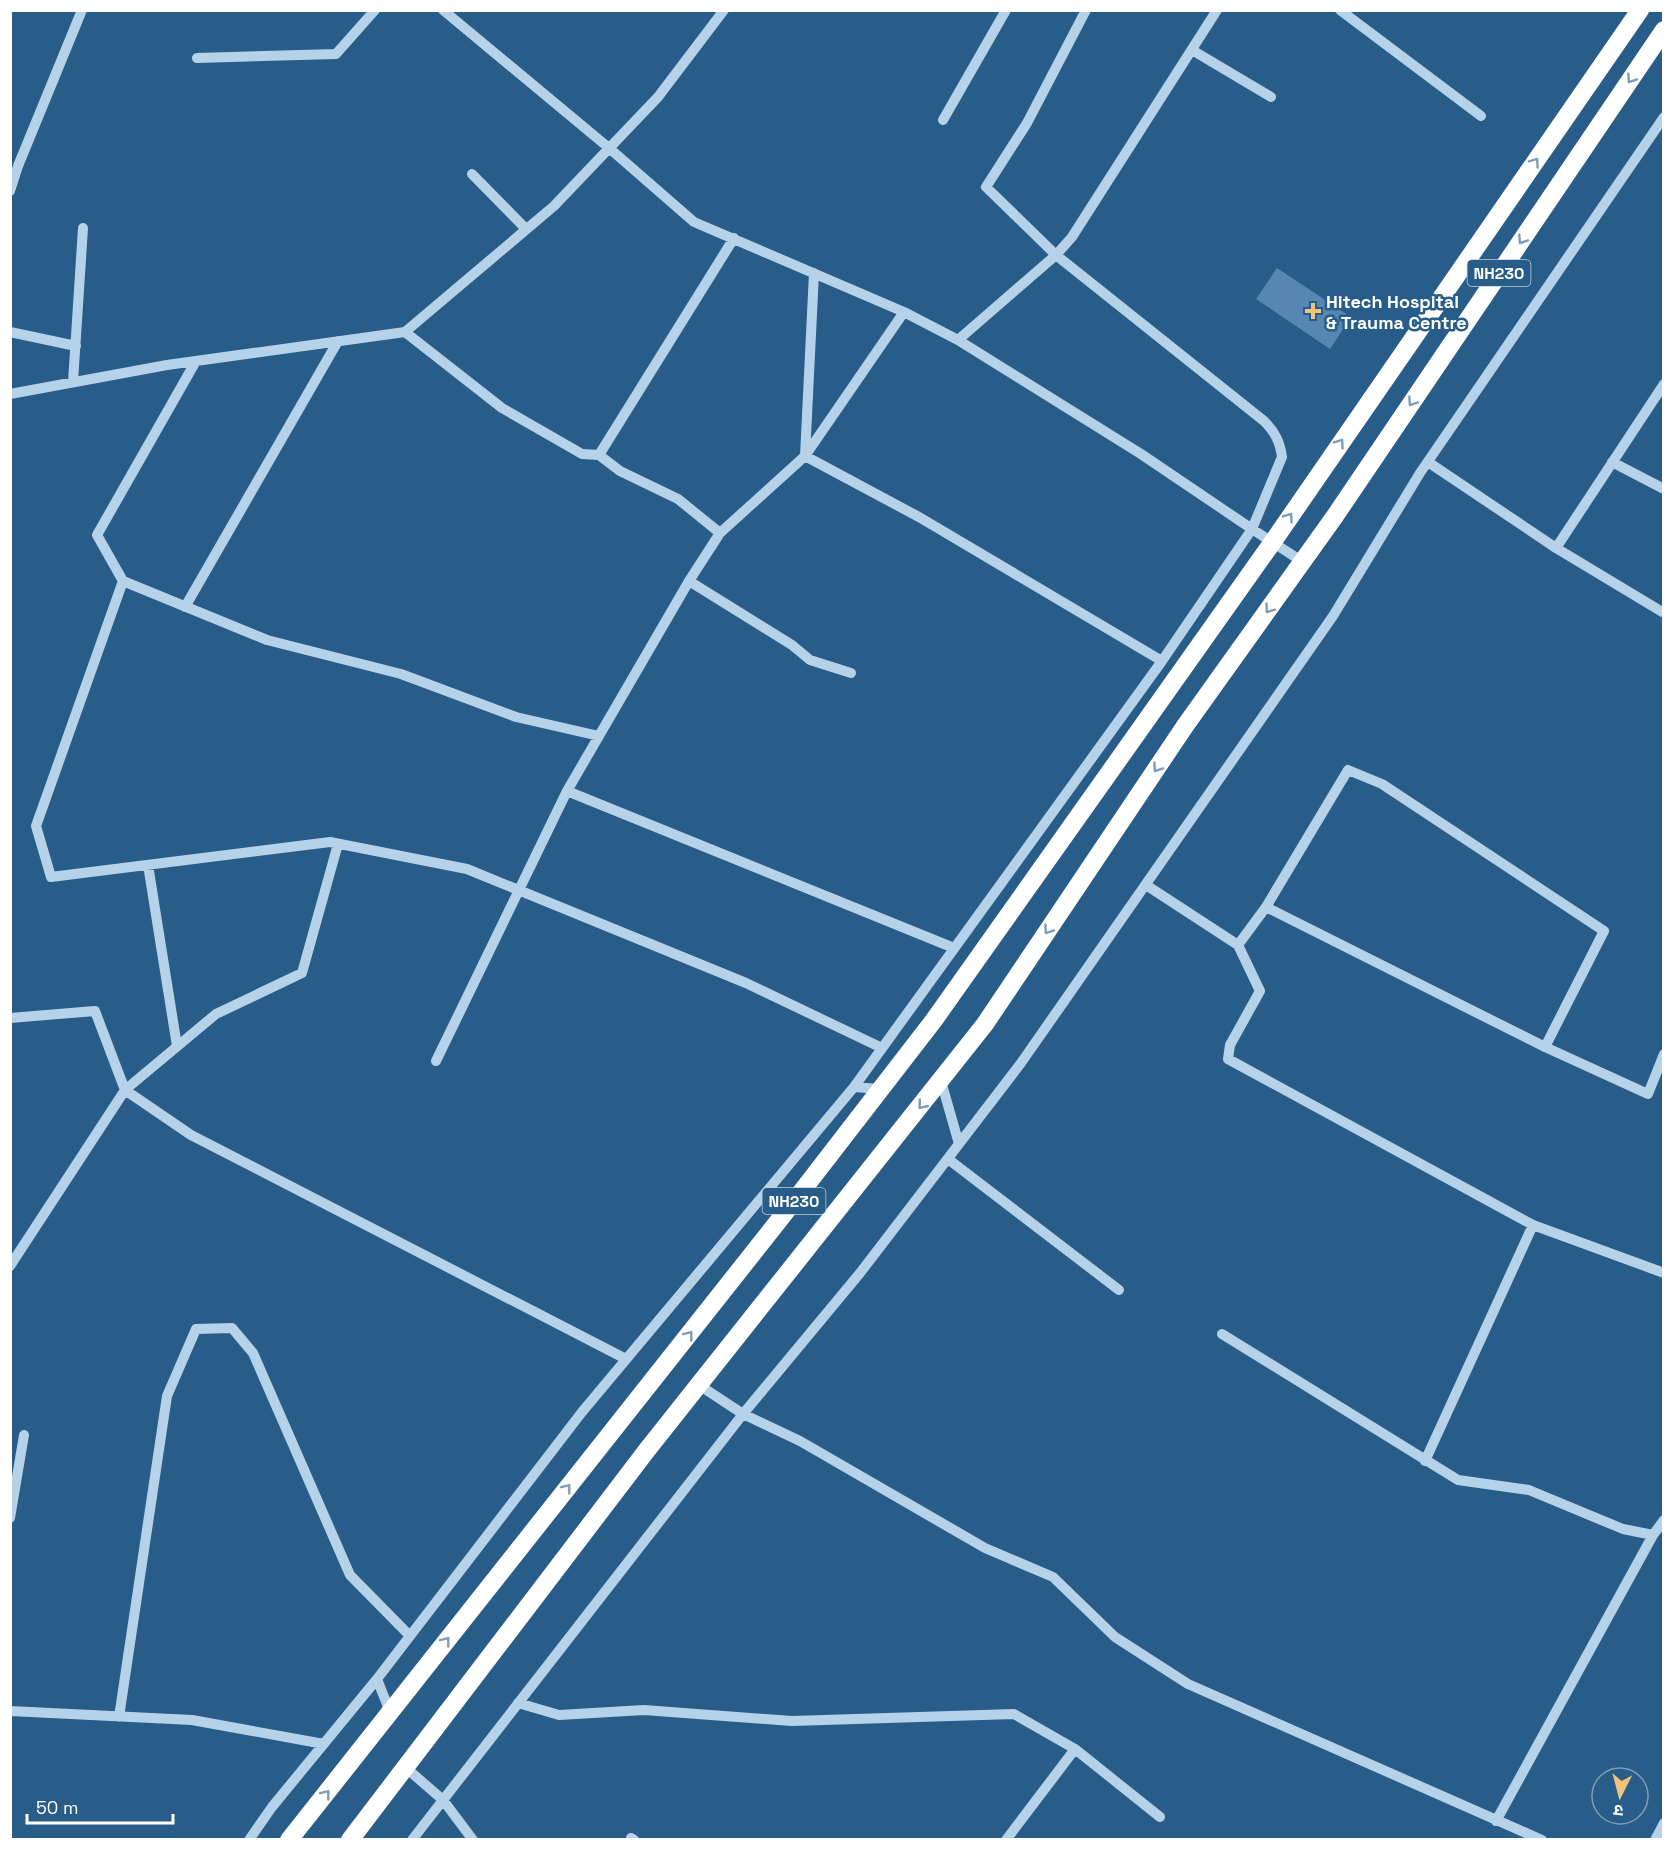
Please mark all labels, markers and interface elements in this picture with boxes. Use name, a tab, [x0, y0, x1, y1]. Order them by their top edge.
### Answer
one-way arrow	[1627, 72, 1638, 83]
one-way arrow	[1528, 158, 1539, 169]
one-way arrow	[1518, 234, 1529, 245]
road number: NH230	[1468, 260, 1530, 286]
place label: Hitech Hospital & Trauma Centre	[1326, 290, 1467, 334]
marker: Hitech Hospital & Trauma Centre	[1304, 302, 1322, 320]
one-way arrow	[1408, 395, 1419, 406]
one-way arrow	[1333, 439, 1344, 450]
one-way arrow	[1282, 513, 1293, 524]
one-way arrow	[1265, 603, 1276, 614]
one-way arrow	[1153, 762, 1164, 773]
one-way arrow	[1044, 923, 1055, 934]
one-way arrow	[918, 1099, 929, 1110]
road number: NH230	[762, 1188, 826, 1214]
one-way arrow	[681, 1331, 692, 1342]
one-way arrow	[560, 1484, 571, 1495]
one-way arrow	[439, 1636, 450, 1647]
north arrow	[1590, 1766, 1650, 1826]
scale bar	[27, 1787, 172, 1825]
one-way arrow	[318, 1789, 329, 1800]
text: 50 m	[36, 1796, 78, 1819]
text: उ	[1612, 1799, 1624, 1821]

